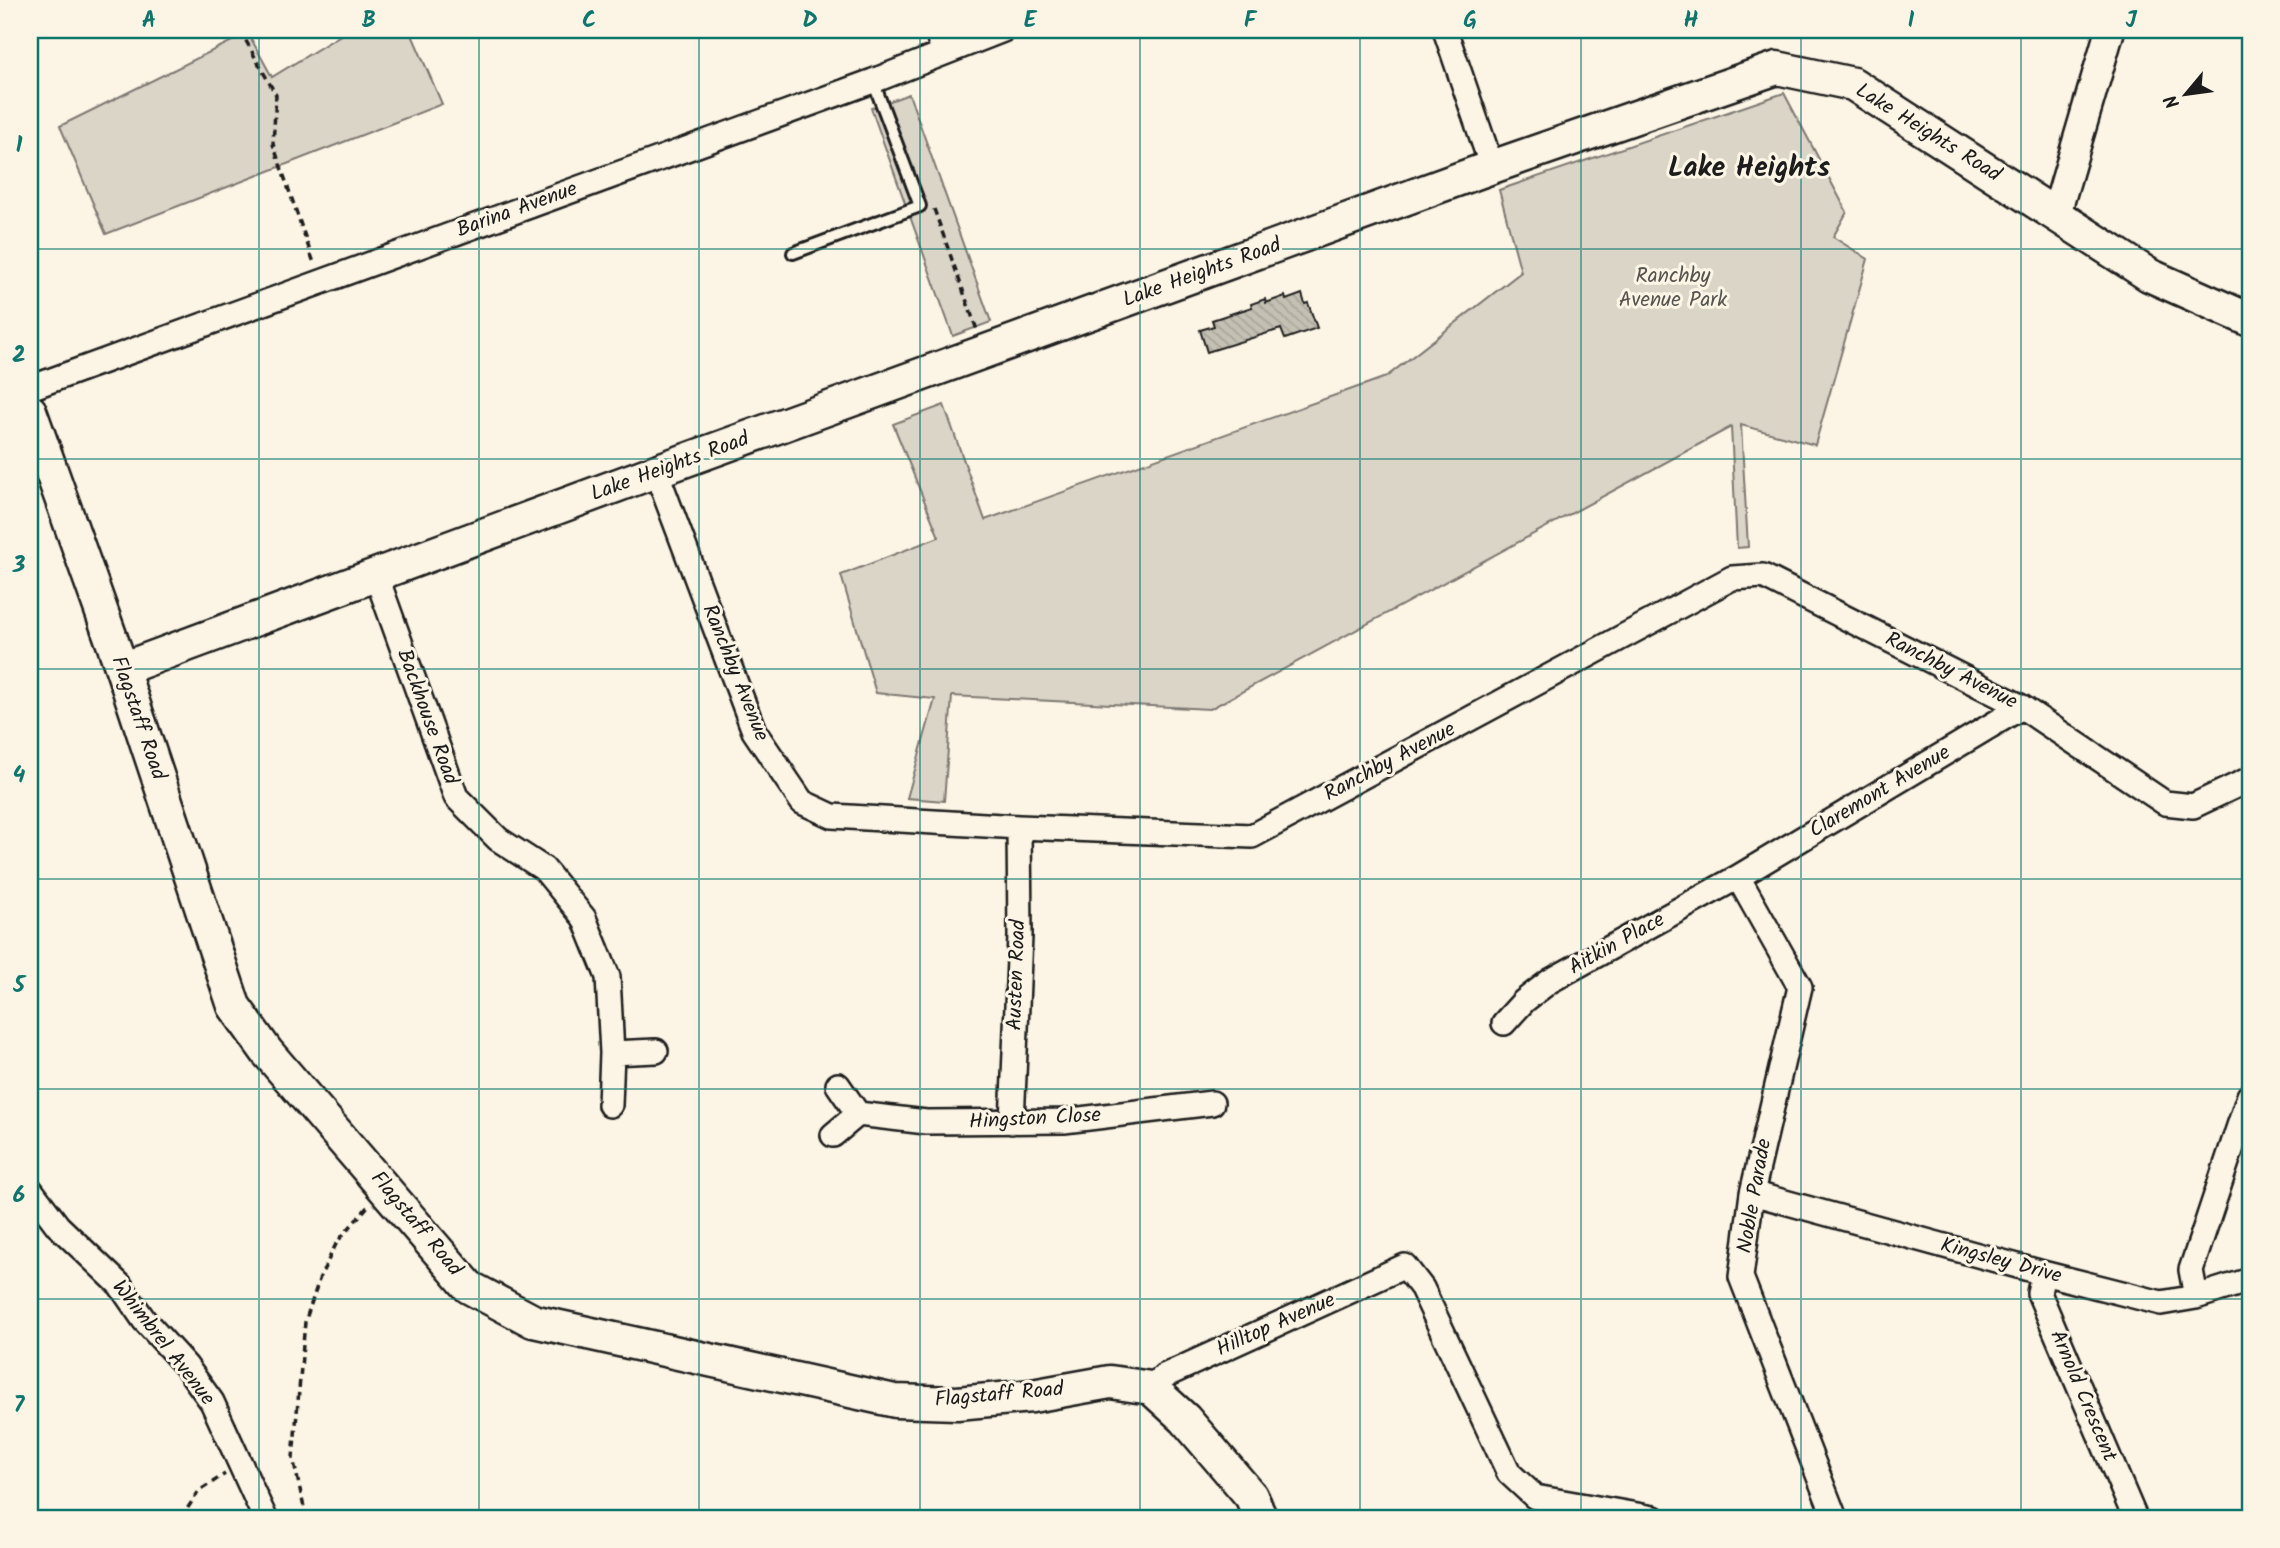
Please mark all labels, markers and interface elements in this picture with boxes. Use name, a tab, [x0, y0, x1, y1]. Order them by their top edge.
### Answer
text: A	[142, 3, 156, 39]
text: B	[362, 3, 376, 39]
text: C	[582, 3, 596, 39]
text: D	[802, 3, 818, 39]
text: E	[1024, 3, 1038, 39]
text: F	[1244, 3, 1258, 39]
text: G	[1463, 3, 1477, 39]
text: H	[1684, 3, 1699, 39]
text: I	[1907, 3, 1915, 39]
text: J	[2125, 3, 2137, 39]
north arrow	[2150, 60, 2220, 130]
street label: Lake Heights Road	[1849, 75, 2008, 191]
text: N	[2157, 89, 2189, 114]
text: 1	[16, 128, 23, 164]
district label: Lake Heights	[1668, 146, 1830, 191]
street label: Barina Avenue	[452, 173, 583, 247]
street label: Lake Heights Road	[1118, 229, 1286, 317]
park label: Ranchby Avenue Park	[1619, 260, 1727, 317]
text: 2	[12, 338, 26, 374]
street label: Lake Heights Road	[586, 423, 754, 511]
text: 3	[12, 548, 26, 584]
street label: Ranchby Avenue	[693, 600, 778, 747]
street label: Ranchby Avenue	[1879, 623, 2024, 719]
street label: Backhouse Road	[387, 645, 467, 790]
street label: Flagstaff Road	[101, 652, 175, 785]
street label: Ranchby Avenue	[1318, 713, 1462, 811]
street label: Claremont Avenue	[1803, 736, 1957, 847]
text: 4	[13, 758, 26, 794]
street label: Aitkin Place	[1563, 904, 1672, 984]
street label: Austen Road	[999, 918, 1035, 1031]
text: 5	[12, 968, 27, 1004]
street label: Hingston Close	[968, 1099, 1102, 1139]
street label: Noble Parade	[1729, 1136, 1781, 1256]
street label: Flagstaff Road	[362, 1164, 470, 1284]
text: 6	[13, 1178, 25, 1214]
street label: Kingsley Drive	[1937, 1229, 2066, 1293]
street label: Whimbrel Avenue	[103, 1273, 223, 1414]
street label: Hilltop Avenue	[1211, 1284, 1341, 1366]
street label: Arnold Crescent	[2040, 1325, 2126, 1468]
street label: Flagstaff Road	[933, 1373, 1065, 1417]
text: 7	[14, 1388, 26, 1424]

